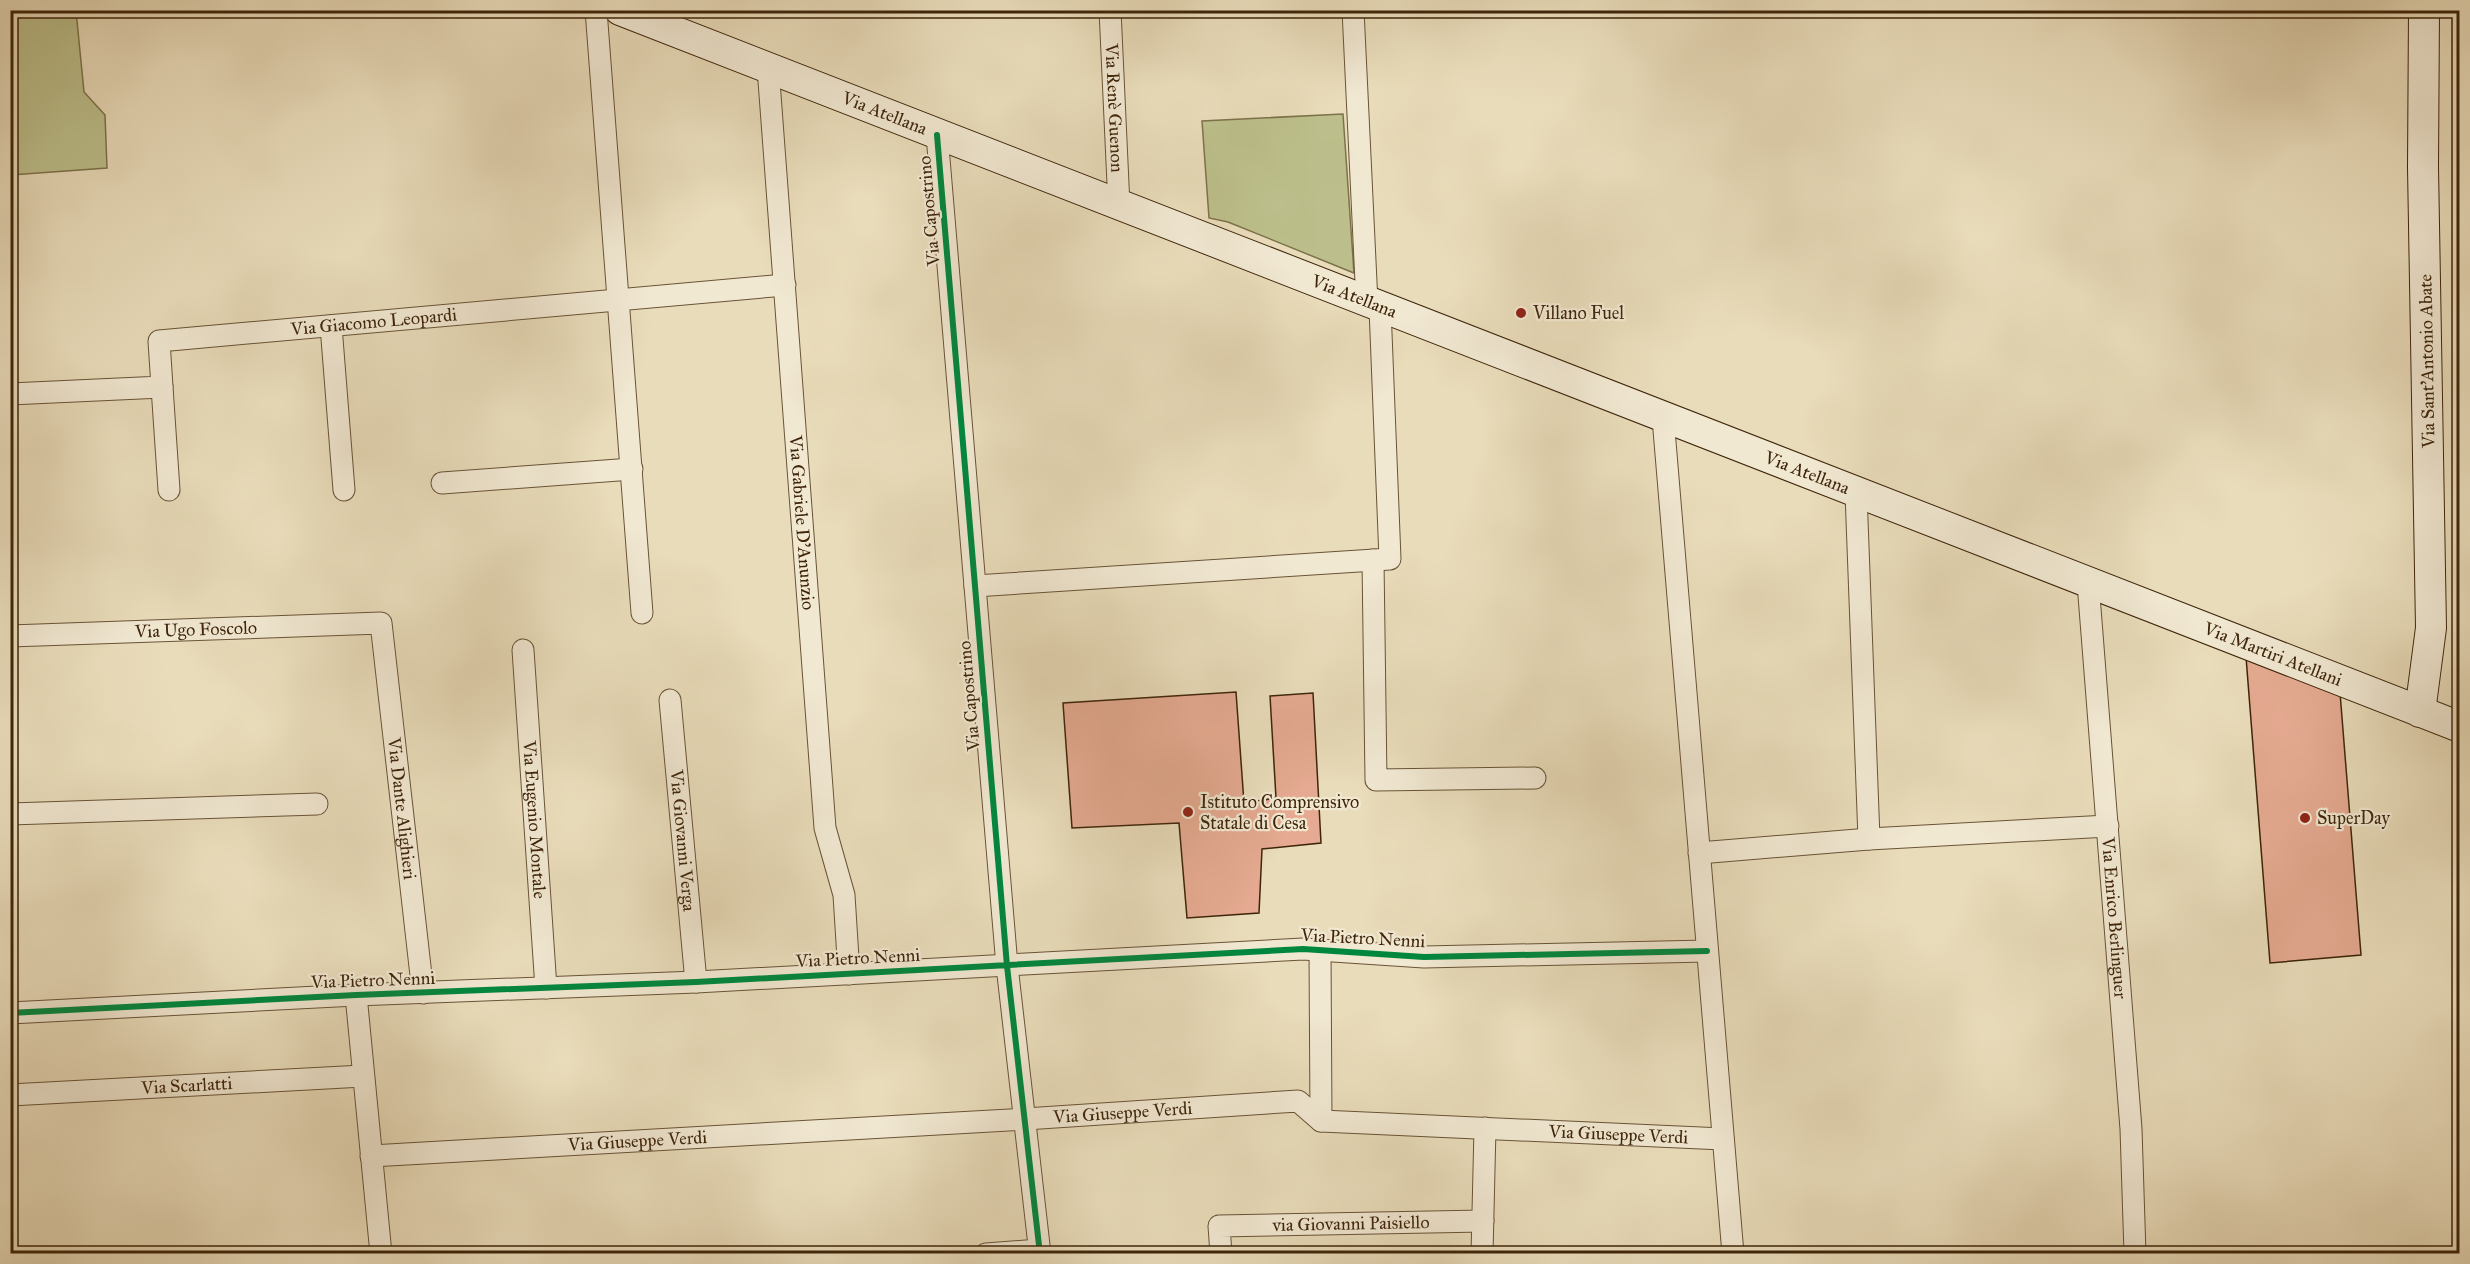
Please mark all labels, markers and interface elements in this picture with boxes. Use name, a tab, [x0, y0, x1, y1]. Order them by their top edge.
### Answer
street label: Via Renè Guenon	[1100, 42, 1128, 173]
street label: Via Atellana	[838, 86, 931, 140]
street label: Via Capostrino	[913, 155, 945, 268]
street label: Via Atellana	[1308, 269, 1400, 323]
street label: Via Sant'Antonio Abate	[2414, 274, 2440, 449]
place label: Villano Fuel	[1532, 302, 1624, 324]
street label: Via Giacomo Leopardi	[289, 303, 458, 340]
marker: Villano Fuel	[1514, 306, 1528, 320]
street label: Via Gabriele D'Anunzio	[785, 434, 820, 611]
street label: Via Atellana	[1760, 446, 1853, 499]
street label: Via Ugo Foscolo	[133, 616, 257, 643]
street label: Via Martiri Atellani	[2200, 617, 2345, 691]
street label: Via Capostrino	[953, 640, 985, 753]
street label: Via Dante Alighieri	[383, 735, 421, 881]
street label: Via Eugenio Montale	[518, 739, 551, 899]
street label: Via Giovanni Verga	[665, 768, 700, 913]
place label: Istituto Comprensivo Statale di Cesa	[1200, 791, 1359, 834]
marker: Istituto Comprensivo Statale di Cesa	[1181, 805, 1195, 819]
place label: SuperDay	[2317, 807, 2390, 829]
marker: SuperDay	[2298, 811, 2312, 825]
street label: Via Enrico Berlinguer	[2097, 835, 2132, 1000]
street label: Via Pietro Nenni	[1299, 924, 1426, 952]
street label: Via Pietro Nenni	[794, 944, 921, 972]
street label: Via Pietro Nenni	[309, 967, 436, 993]
street label: Via Scarlatti	[140, 1072, 233, 1099]
street label: Via Giuseppe Verdi	[1051, 1097, 1193, 1128]
street label: Via Giuseppe Verdi	[1547, 1120, 1689, 1148]
street label: Via Giuseppe Verdi	[566, 1126, 708, 1156]
street label: via Giovanni Paisiello	[1271, 1211, 1430, 1236]

